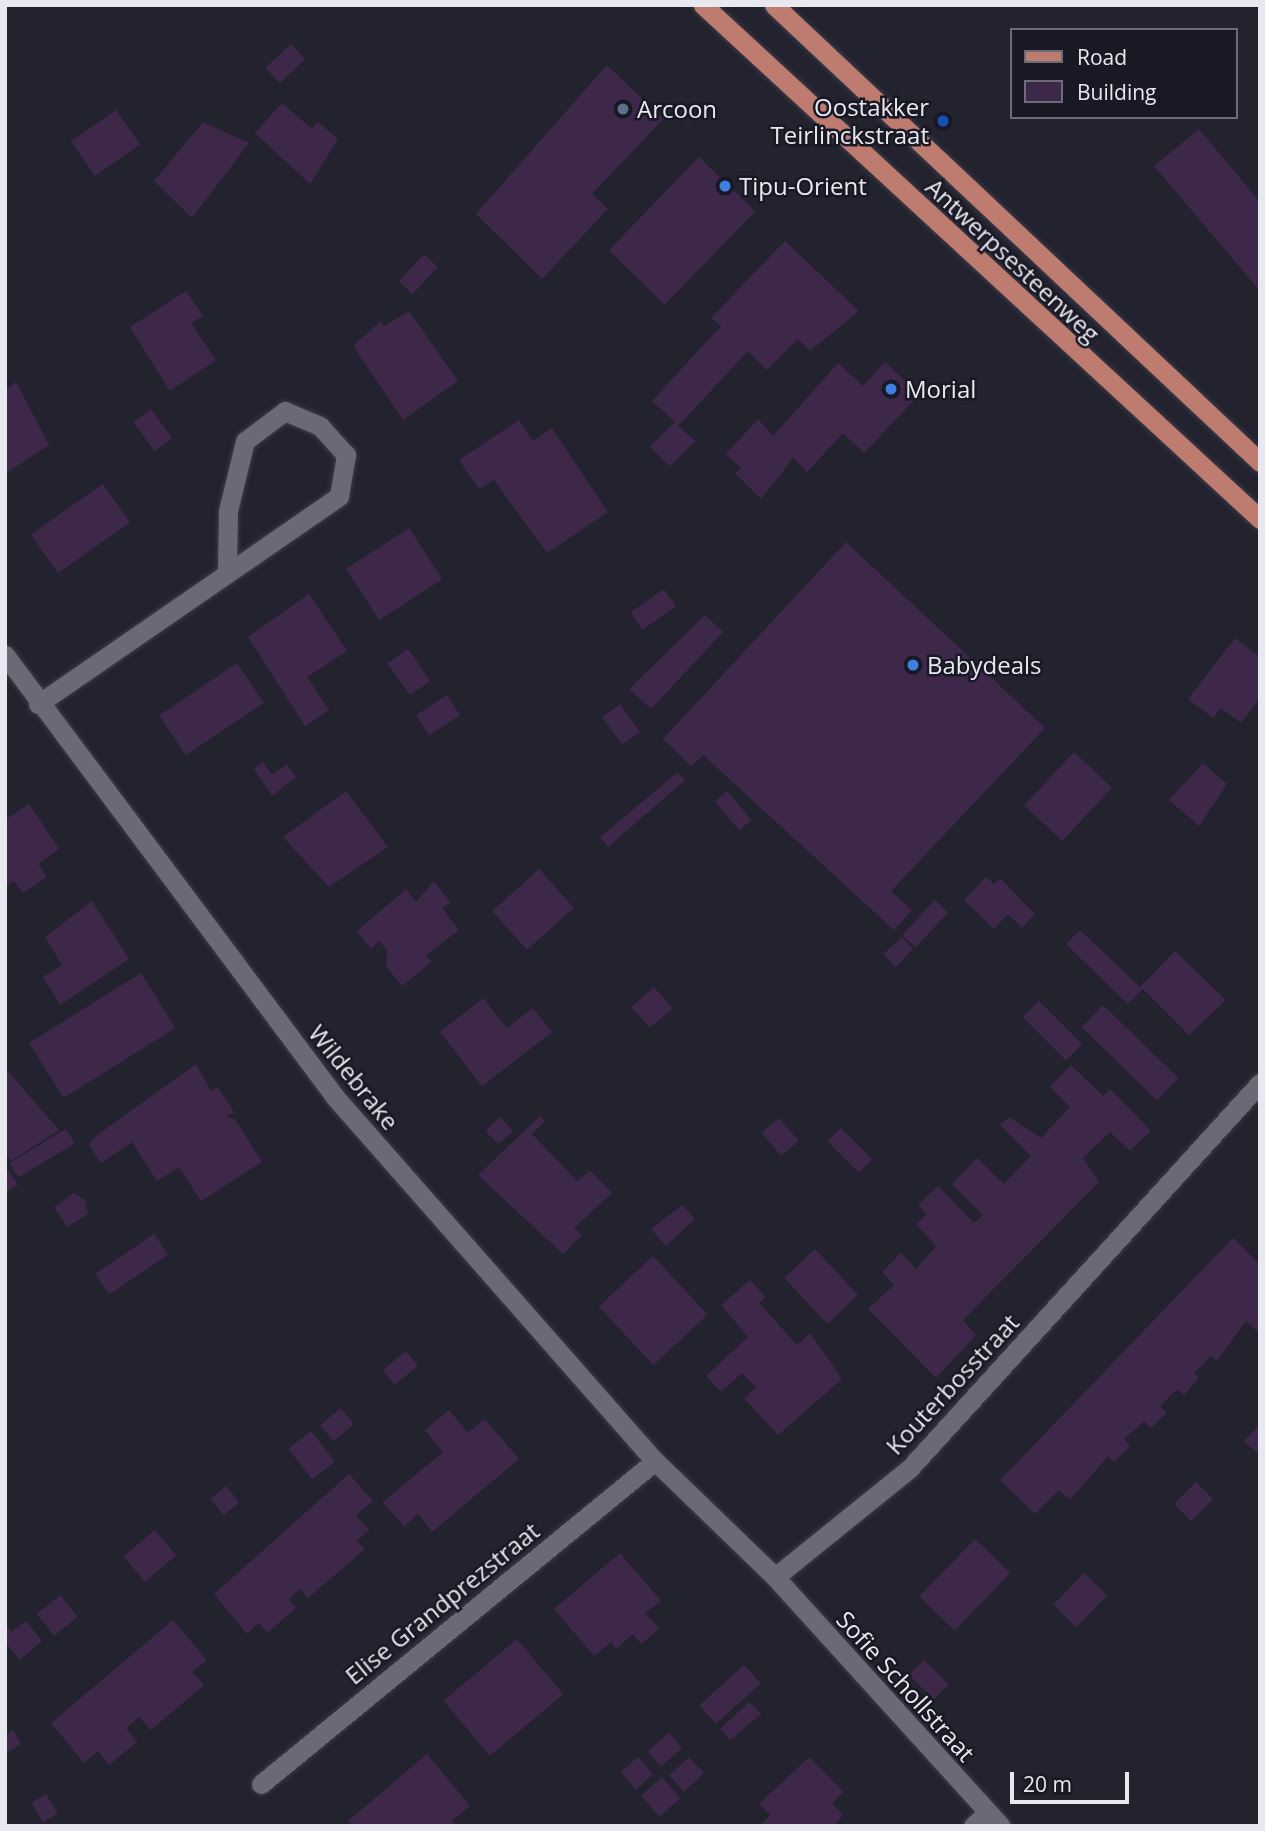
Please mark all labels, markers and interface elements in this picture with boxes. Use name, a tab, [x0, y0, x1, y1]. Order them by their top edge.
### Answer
legend	[1010, 28, 1237, 119]
text: Road	[1077, 43, 1127, 71]
text: Building	[1077, 78, 1156, 106]
place label: Oostakker Teirlinckstraat	[770, 93, 929, 149]
place label: Arcoon	[637, 95, 717, 123]
marker: Arcoon	[615, 101, 631, 117]
marker: Oostakker Teirlinckstraat	[935, 113, 951, 129]
place label: Tipu-Orient	[739, 172, 867, 200]
street label: Antwerpsesteenweg	[920, 172, 1106, 348]
marker: Tipu-Orient	[717, 178, 733, 194]
place label: Morial	[905, 375, 976, 403]
marker: Morial	[883, 381, 899, 397]
place label: Babydeals	[927, 651, 1042, 679]
marker: Babydeals	[905, 657, 921, 673]
street label: Wildebrake	[303, 1019, 405, 1135]
street label: Kouterbosstraat	[880, 1308, 1024, 1460]
street label: Elise Grandprezstraat	[339, 1516, 545, 1690]
street label: Sofie Schollstraat	[831, 1605, 981, 1767]
scale bar	[1013, 1758, 1132, 1802]
text: 20 m	[1023, 1770, 1072, 1798]

